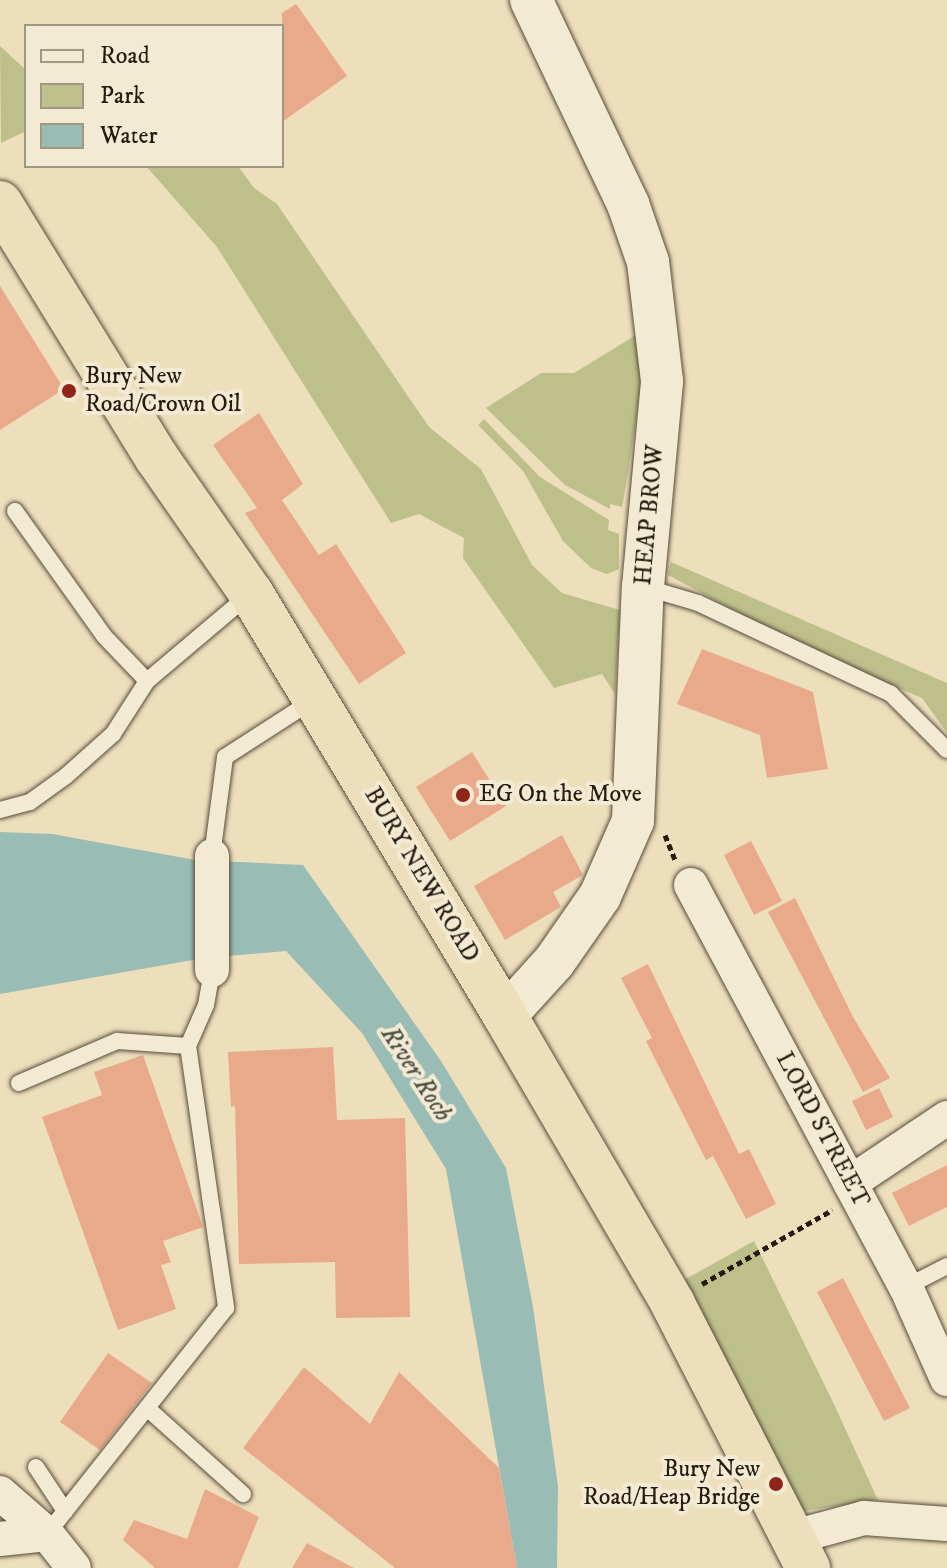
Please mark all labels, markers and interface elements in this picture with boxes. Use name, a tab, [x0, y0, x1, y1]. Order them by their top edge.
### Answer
legend	[24, 24, 284, 168]
text: Road	[100, 41, 150, 71]
text: Park	[100, 81, 145, 111]
text: Water	[100, 121, 157, 151]
place label: Bury New Road/Crown Oil	[85, 363, 241, 419]
marker: Bury New Road/Crown Oil	[60, 382, 78, 400]
street label: HEAP BROW	[630, 443, 670, 587]
place label: EG On the Move	[479, 781, 642, 809]
street label: BURY NEW ROAD	[357, 782, 485, 968]
marker: EG On the Move	[454, 786, 472, 804]
water label: River Roch	[374, 1020, 458, 1128]
street label: LORD STREET	[769, 1047, 875, 1213]
place label: Bury New Road/Heap Bridge	[583, 1456, 760, 1512]
marker: Bury New Road/Heap Bridge	[767, 1475, 785, 1493]

